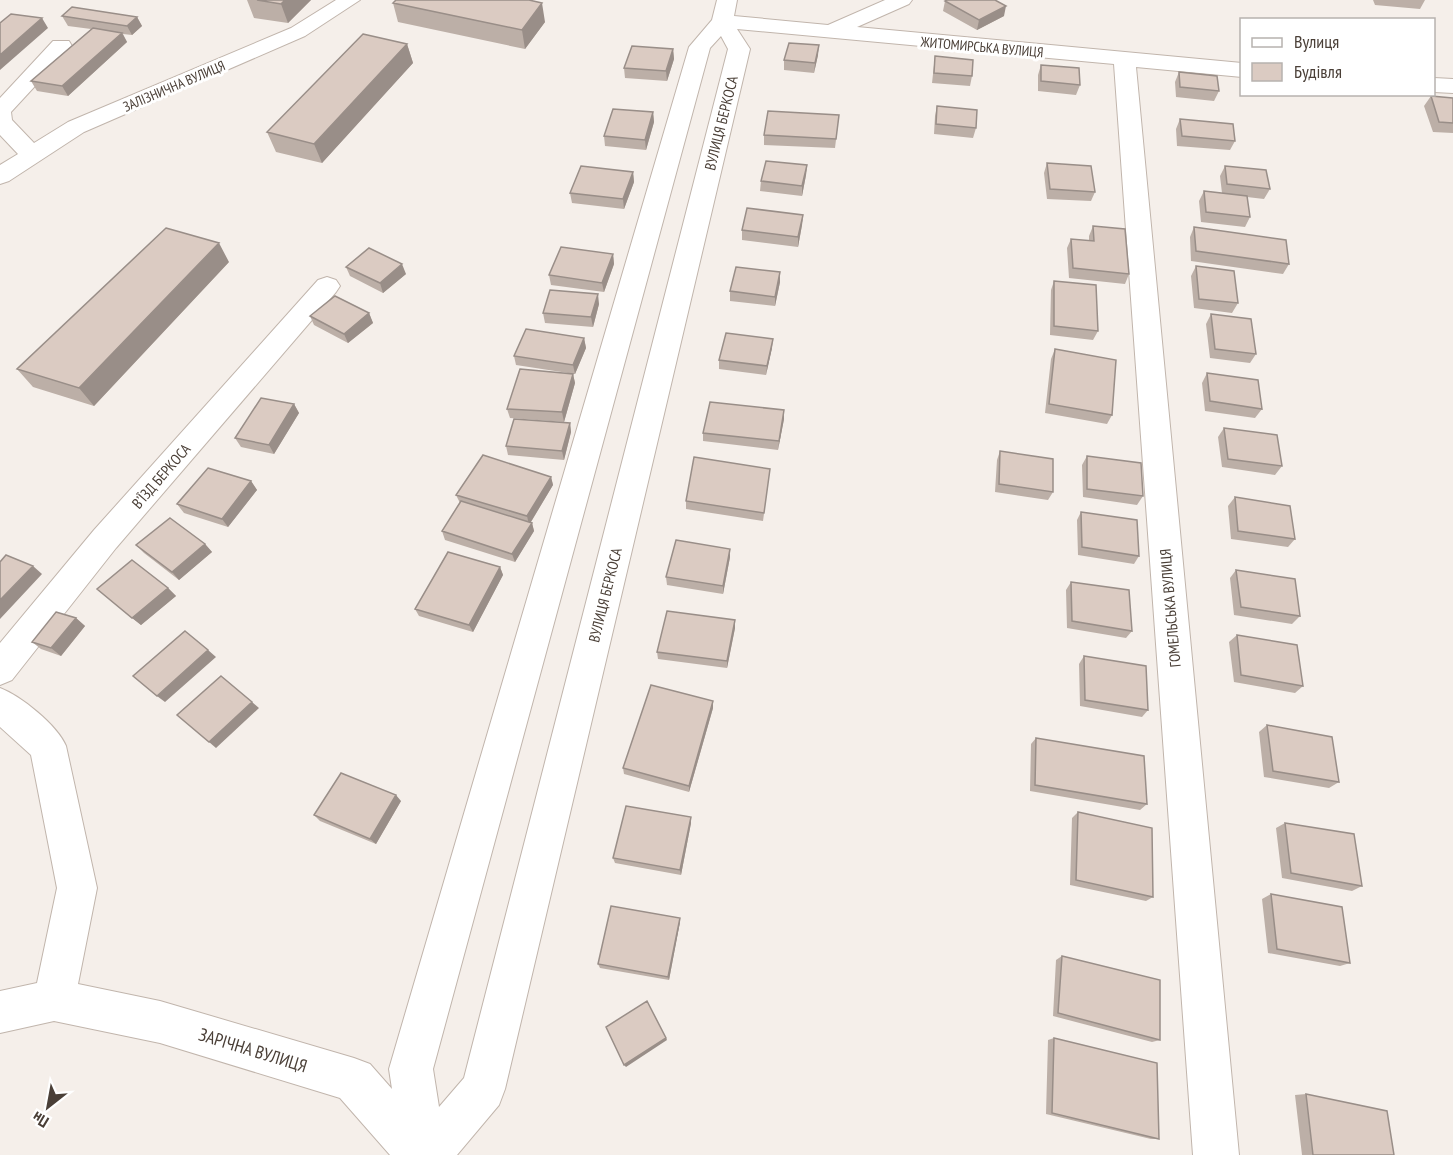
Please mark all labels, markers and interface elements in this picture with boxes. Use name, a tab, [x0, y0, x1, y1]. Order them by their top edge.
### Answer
legend	[1240, 18, 1435, 96]
text: Вулиця	[1294, 30, 1339, 53]
street label: ЖИТОМИРСЬКА ВУЛИЦЯ	[919, 33, 1044, 61]
street label: ЗАЛІЗНИЧНА ВУЛИЦЯ	[120, 56, 228, 116]
text: Будівля	[1294, 60, 1342, 83]
street label: ВУЛИЦЯ БЕРКОСА	[700, 73, 742, 172]
street label: В’ЇЗД БЕРКОСА	[128, 439, 195, 512]
street label: ВУЛИЦЯ БЕРКОСА	[584, 545, 626, 644]
street label: ГОМЕЛЬСЬКА ВУЛИЦЯ	[1155, 548, 1185, 668]
street label: ЗАРІЧНА ВУЛИЦЯ	[196, 1023, 310, 1077]
north arrow	[18, 1077, 78, 1137]
text: Пн	[28, 1107, 52, 1132]

